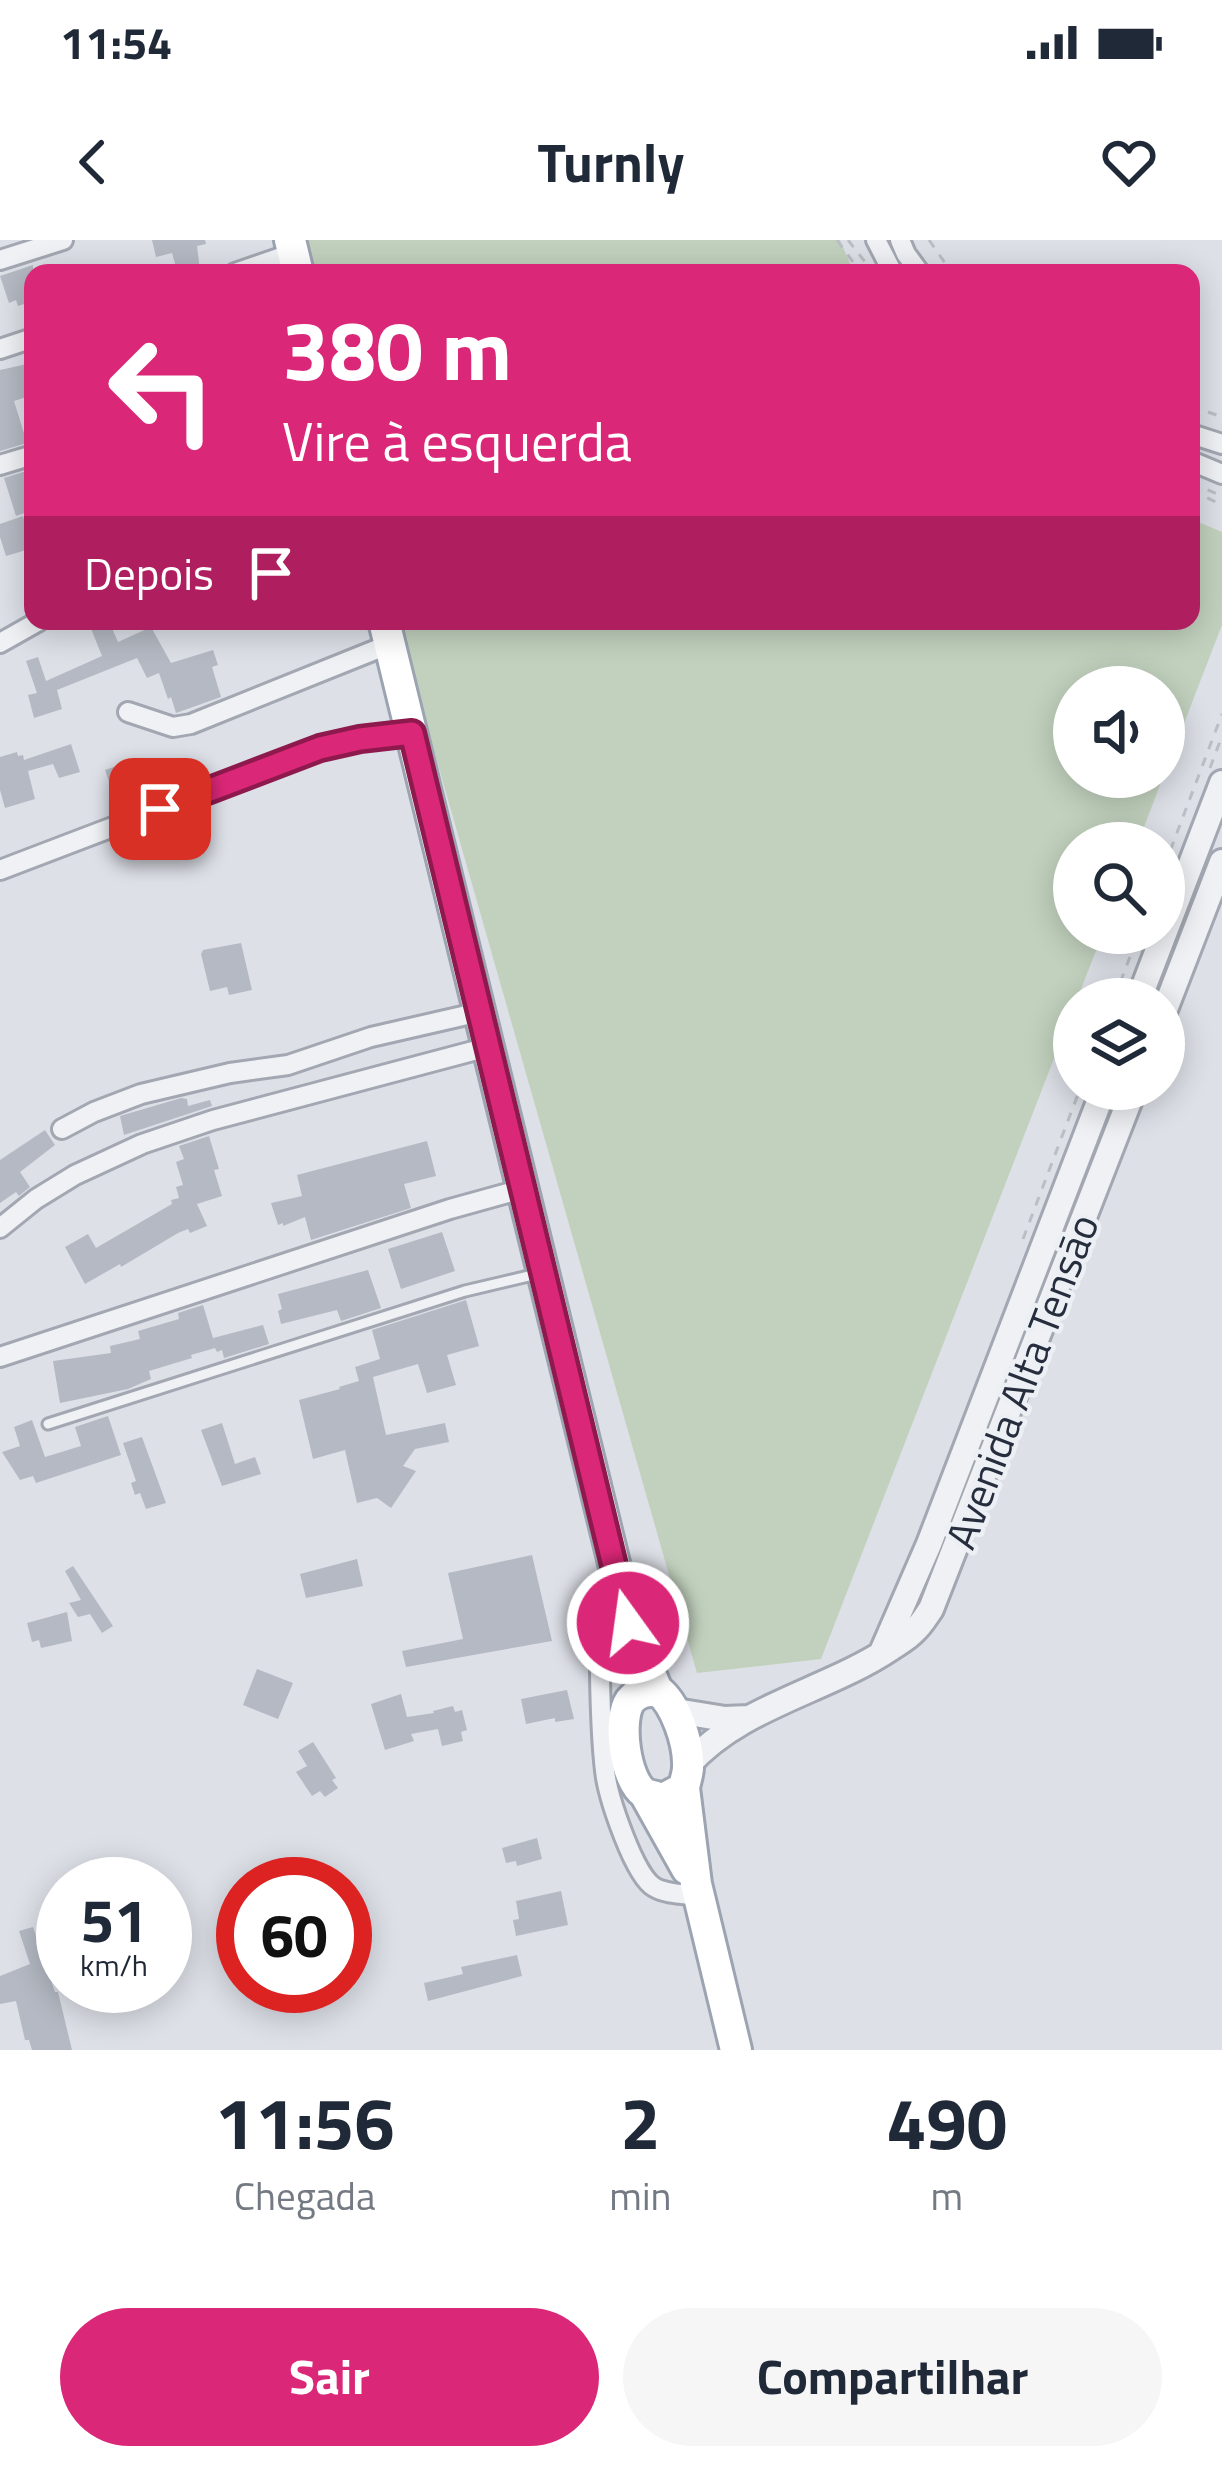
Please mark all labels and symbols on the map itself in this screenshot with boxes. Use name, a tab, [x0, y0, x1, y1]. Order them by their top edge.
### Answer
pin	[109, 758, 211, 860]
street label: Avenida Alta Tensāo	[928, 1204, 1114, 1558]
position arrow	[565, 1560, 691, 1686]
speed limit sign: 60	[216, 1857, 372, 2013]

